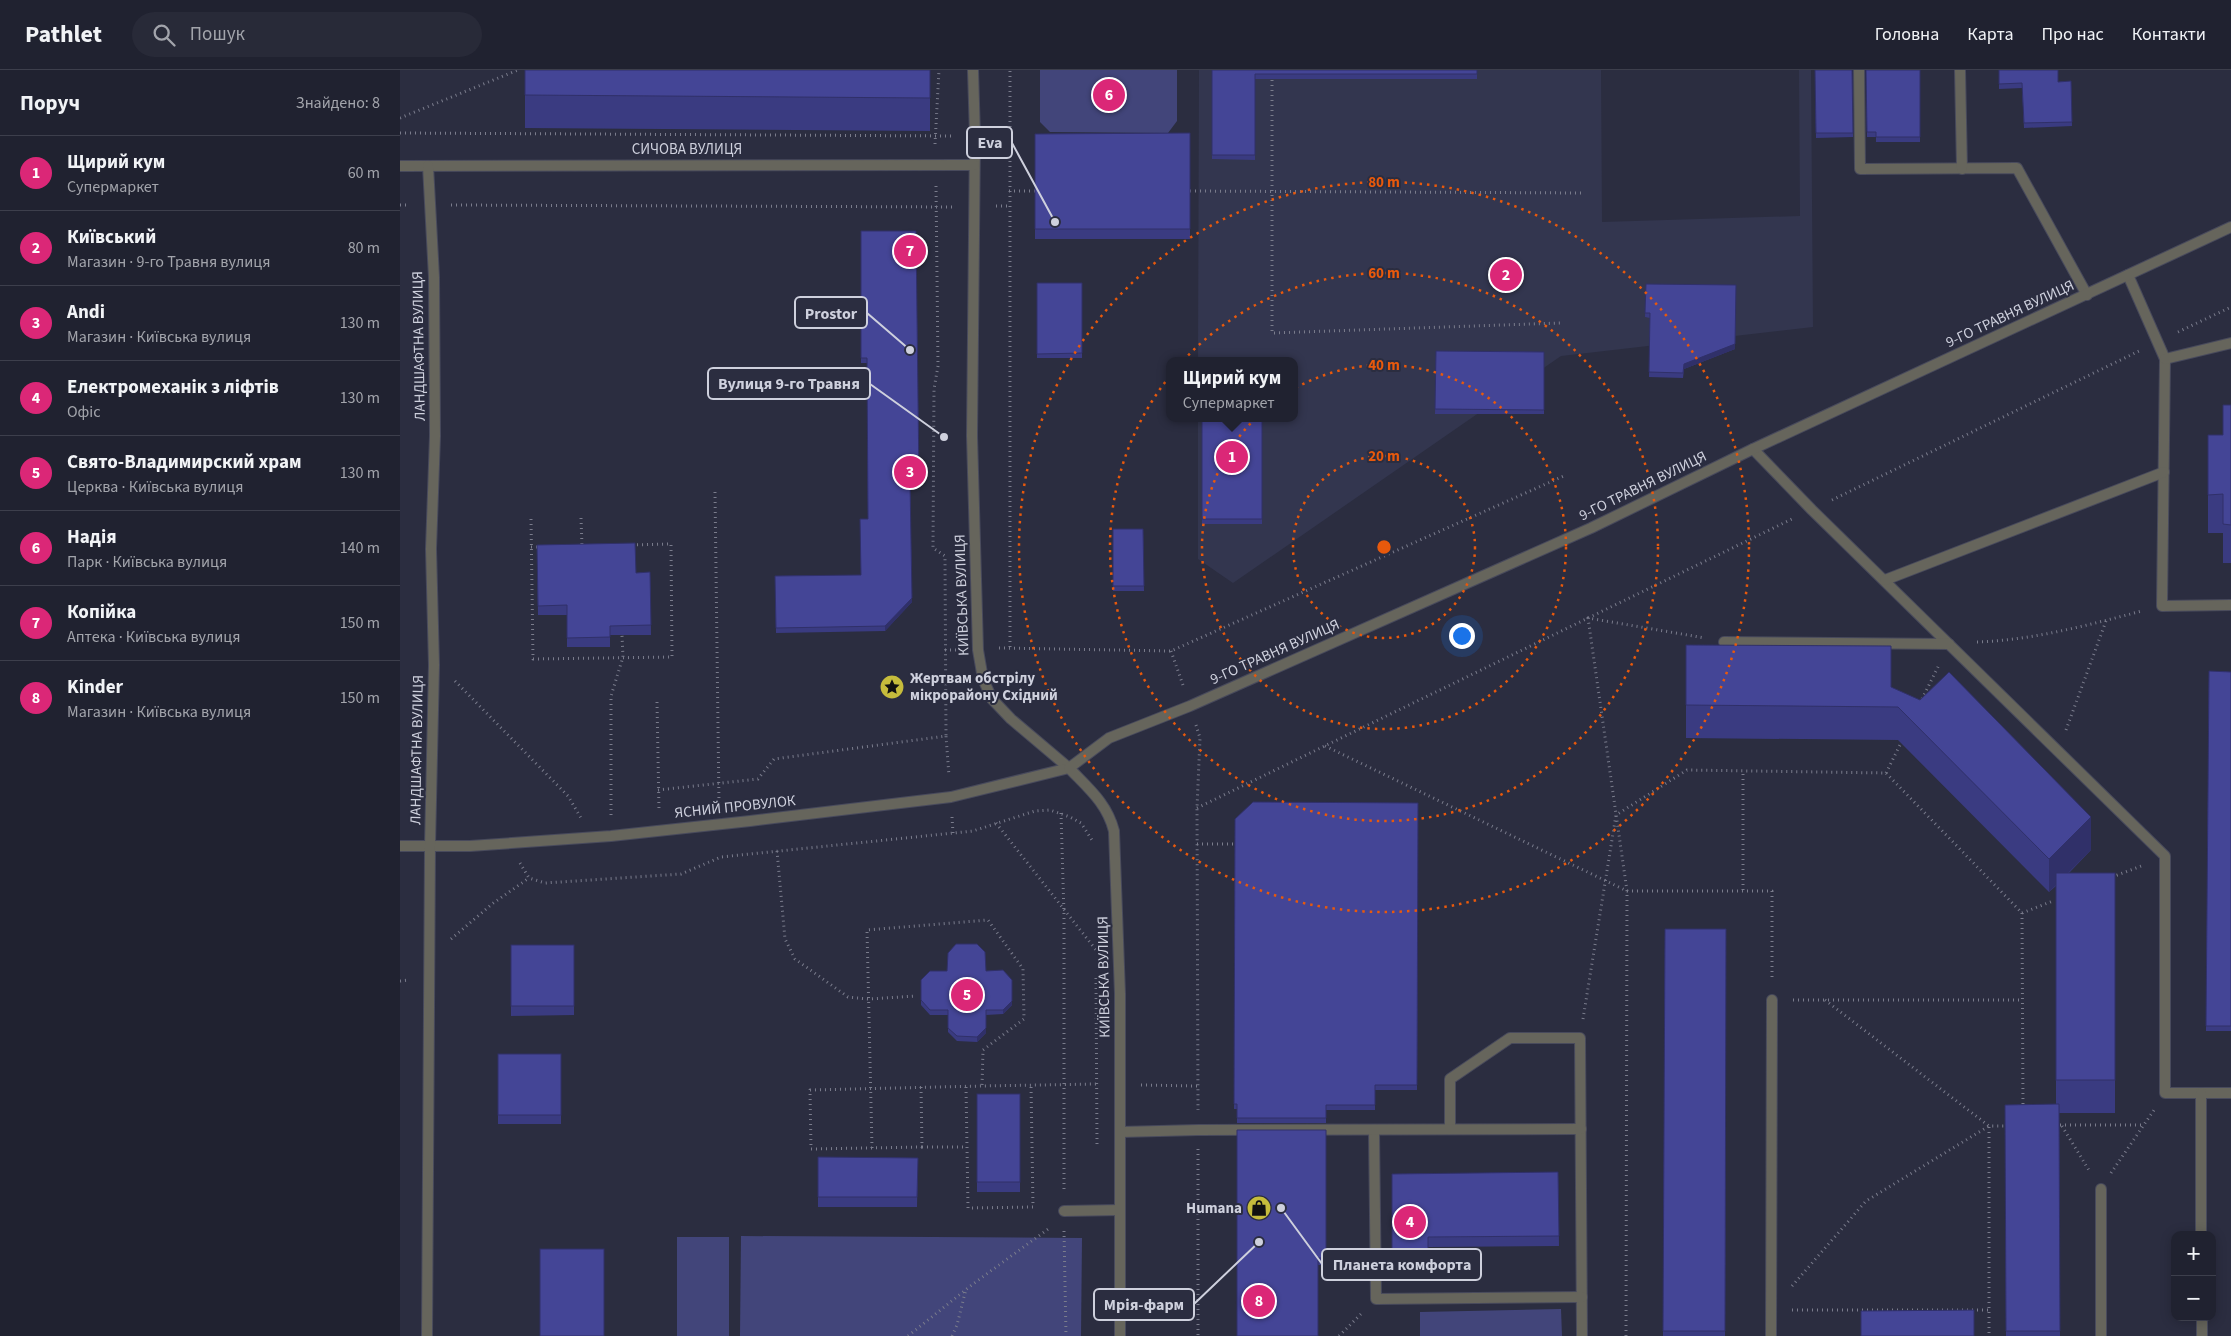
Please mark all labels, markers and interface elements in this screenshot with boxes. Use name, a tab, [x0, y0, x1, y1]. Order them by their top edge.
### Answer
search box	[132, 12, 482, 57]
text: Pathlet	[25, 17, 102, 52]
icon: search	[150, 21, 178, 49]
text: Пошук	[190, 21, 245, 48]
text: Головна	[1875, 22, 1939, 47]
text: Карта	[1967, 22, 2013, 47]
text: Про нас	[2041, 22, 2104, 47]
text: Контакти	[2132, 22, 2206, 47]
pin: 6	[1093, 76, 1125, 114]
text: Поруч	[20, 88, 80, 118]
text: Знайдено: 8	[296, 92, 380, 114]
callout: Eva	[967, 127, 1012, 158]
text: Eva	[977, 132, 1003, 154]
street label: СИЧОВА ВУЛИЦЯ	[632, 139, 742, 160]
text: Щирий кум	[67, 149, 165, 176]
text: 1	[32, 162, 40, 184]
text: 60 m	[348, 162, 380, 184]
text: 80 m	[1368, 172, 1400, 193]
text: Супермаркет	[67, 176, 159, 198]
text: Київський	[67, 224, 156, 251]
pin: 7	[894, 232, 926, 270]
text: 2	[32, 237, 40, 259]
text: 80 m	[348, 237, 380, 259]
text: Магазин · 9-го Травня вулиця	[67, 251, 270, 273]
pin: 2	[1490, 256, 1522, 294]
text: 60 m	[1368, 263, 1400, 284]
street label: ЛАНДШАФТНА ВУЛИЦЯ	[407, 271, 431, 421]
street label: 9-ГО ТРАВНЯ ВУЛИЦЯ	[1942, 275, 2078, 353]
callout: Prostor	[795, 297, 867, 328]
text: Andi	[67, 299, 105, 326]
text: Prostor	[805, 303, 858, 325]
text: 3	[32, 312, 40, 334]
text: 130 m	[340, 312, 380, 334]
text: Магазин · Київська вулиця	[67, 326, 251, 348]
text: 40 m	[1368, 355, 1400, 376]
popup	[1166, 357, 1298, 422]
text: Щирий кум	[1183, 365, 1281, 392]
callout: Вулиця 9-го Травня	[708, 368, 870, 399]
text: Вулиця 9-го Травня	[718, 373, 860, 395]
text: Електромеханік з ліфтів	[67, 374, 279, 401]
text: 4	[32, 387, 40, 409]
text: 130 m	[340, 387, 380, 409]
text: Супермаркет	[1183, 392, 1275, 414]
text: Офіс	[67, 401, 101, 423]
pin: 1	[1216, 438, 1248, 476]
text: 20 m	[1368, 446, 1400, 467]
street label: 9-ГО ТРАВНЯ ВУЛИЦЯ	[1576, 446, 1710, 526]
text: Свято-Владимирский храм	[67, 449, 301, 476]
pin: 3	[894, 453, 926, 491]
text: 5	[32, 462, 40, 484]
text: 130 m	[340, 462, 380, 484]
text: Церква · Київська вулиця	[67, 476, 243, 498]
text: Надія	[67, 524, 117, 551]
street label: КИЇВСЬКА ВУЛИЦЯ	[949, 534, 975, 656]
text: 6	[32, 537, 40, 559]
text: 140 m	[340, 537, 380, 559]
centre of rings	[1375, 538, 1393, 556]
text: Парк · Київська вулиця	[67, 551, 227, 573]
text: Копійка	[67, 599, 136, 626]
text: 7	[32, 612, 40, 634]
text: 150 m	[340, 612, 380, 634]
street label: 9-ГО ТРАВНЯ ВУЛИЦЯ	[1207, 614, 1343, 690]
your location	[1449, 623, 1475, 649]
text: Аптека · Київська вулиця	[67, 626, 241, 648]
place label: Жертвам обстрілу мікрорайону Східний	[910, 668, 1058, 706]
text: Kinder	[67, 674, 123, 701]
place icon: Жертвам обстрілу мікрорайону Східний	[879, 674, 905, 700]
street label: ЛАНДШАФТНА ВУЛИЦЯ	[405, 675, 429, 825]
text: 8	[32, 687, 40, 709]
text: 150 m	[340, 687, 380, 709]
text: Магазин · Київська вулиця	[67, 701, 251, 723]
street label: ЯСНИЙ ПРОВУЛОК	[673, 790, 797, 824]
street label: КИЇВСЬКА ВУЛИЦЯ	[1092, 916, 1116, 1038]
pin: 5	[951, 976, 983, 1014]
shop icon: Humana	[1246, 1195, 1272, 1221]
place label: Humana	[1186, 1198, 1242, 1219]
pin: 4	[1394, 1203, 1426, 1241]
map controls	[2171, 1231, 2216, 1321]
button: +	[2171, 1231, 2216, 1276]
callout: Планета комфорта	[1322, 1249, 1481, 1280]
text: Планета комфорта	[1333, 1254, 1471, 1276]
button: −	[2171, 1276, 2216, 1321]
pin: 8	[1243, 1282, 1275, 1320]
callout: Мрія-фарм	[1094, 1289, 1194, 1320]
text: Мрія-фарм	[1104, 1294, 1184, 1316]

